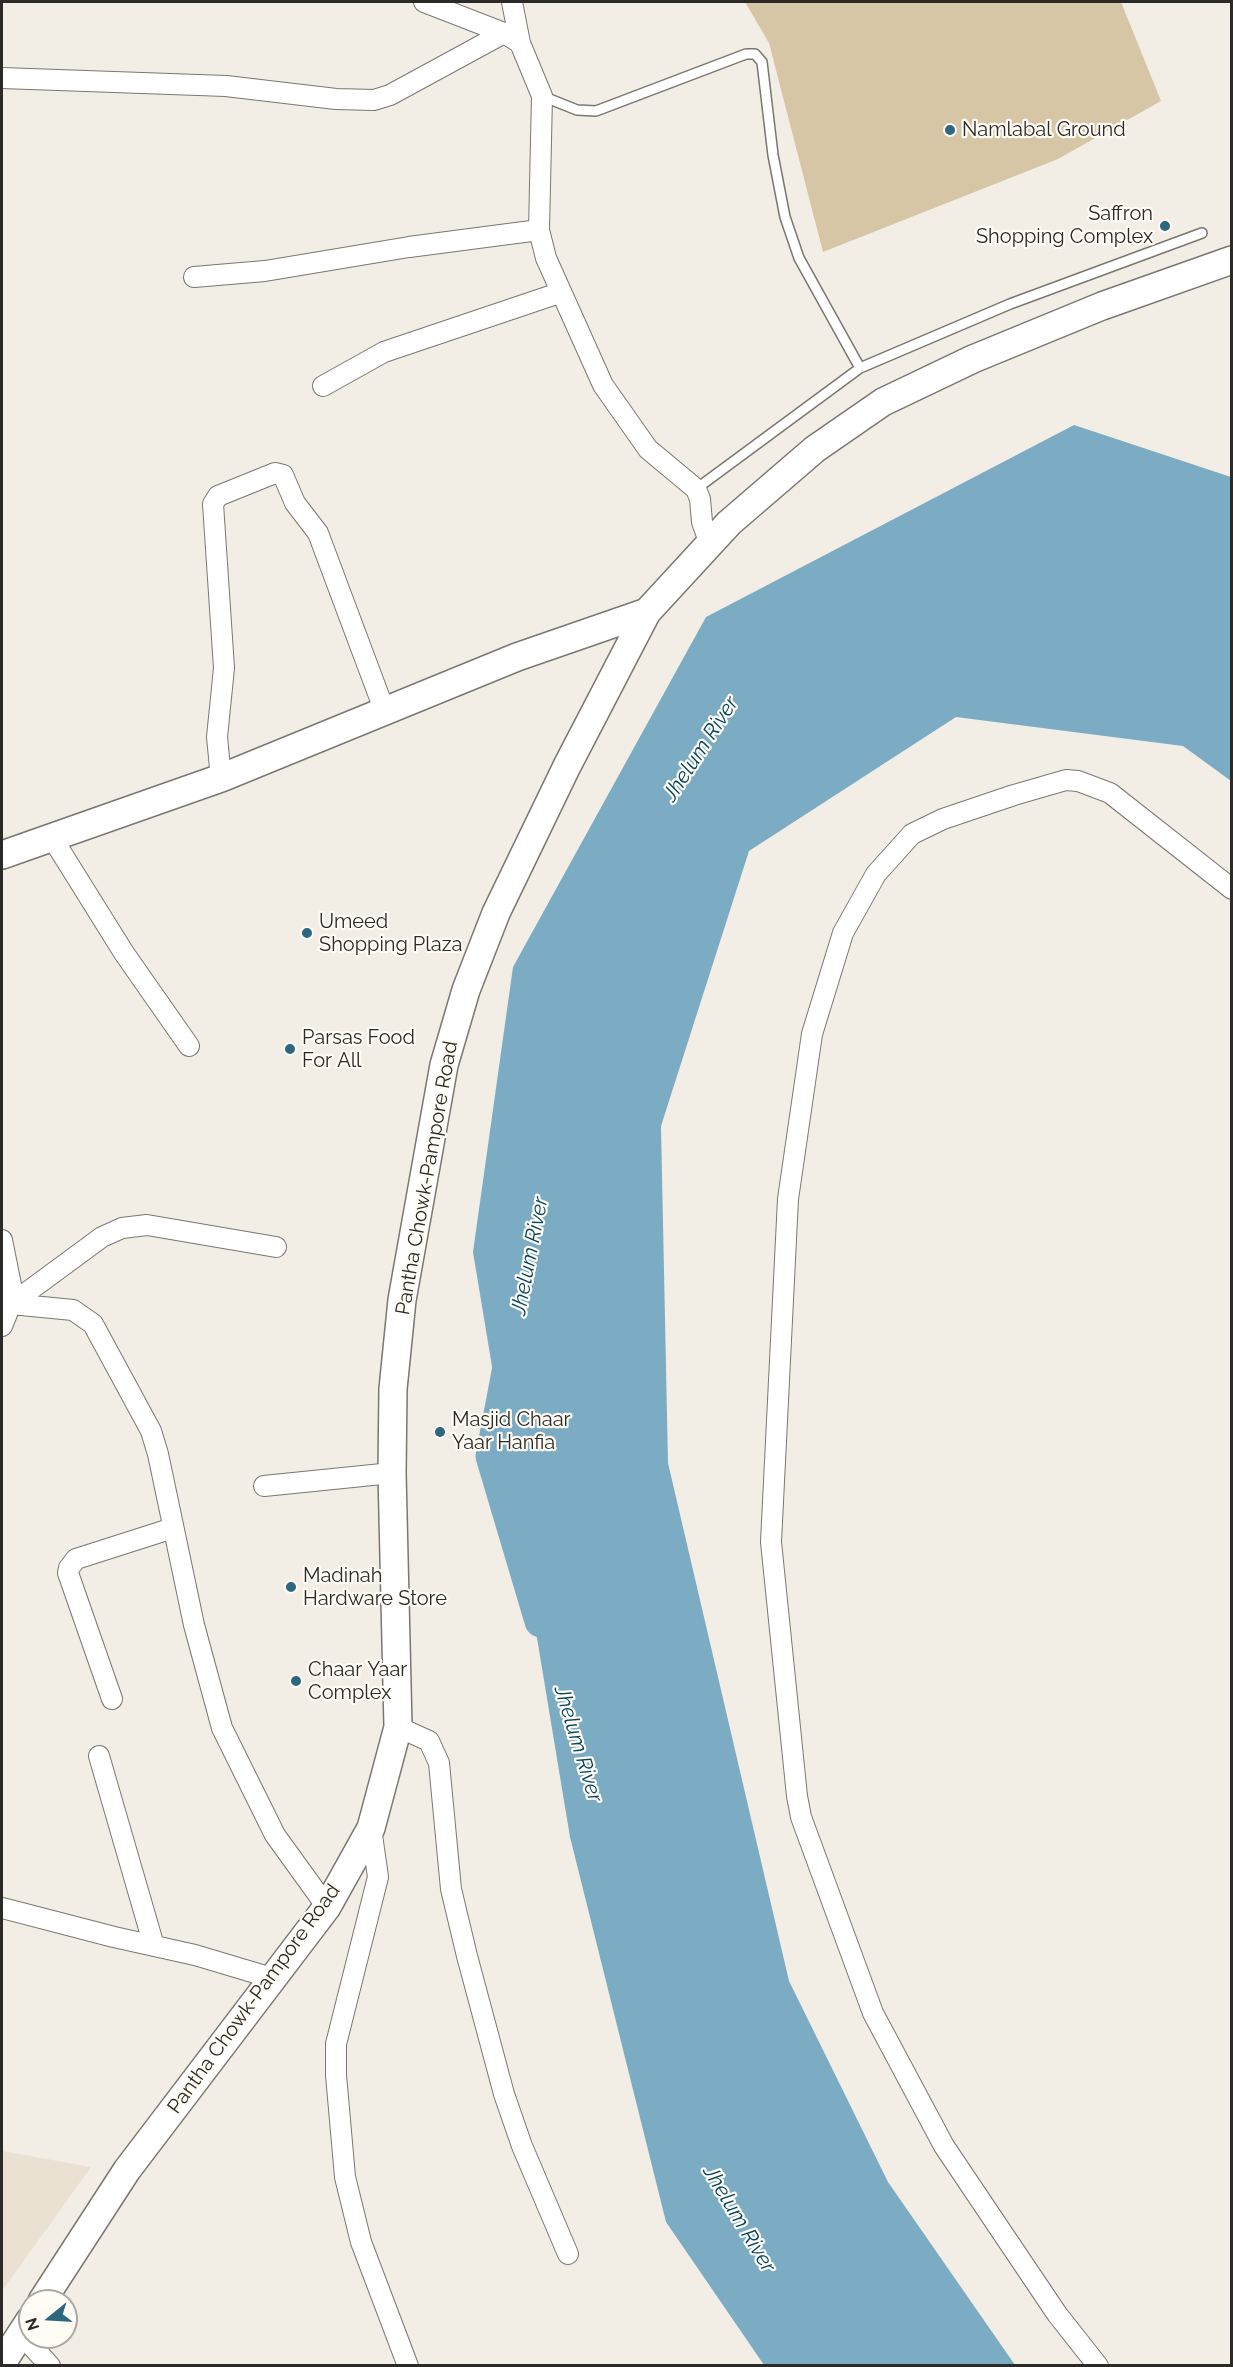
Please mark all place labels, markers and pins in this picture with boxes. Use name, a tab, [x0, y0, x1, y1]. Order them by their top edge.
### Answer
place label: Namlabal Ground	[962, 118, 1126, 142]
marker: Namlabal Ground	[943, 123, 957, 137]
place label: Saffron Shopping Complex	[976, 202, 1153, 249]
marker: Saffron Shopping Complex	[1158, 219, 1172, 233]
place label: Umeed Shopping Plaza	[319, 910, 462, 957]
marker: Umeed Shopping Plaza	[300, 926, 314, 940]
place label: Parsas Food For All	[302, 1026, 415, 1073]
marker: Parsas Food For All	[283, 1042, 297, 1056]
place label: Masjid Chaar Yaar Hanfia	[452, 1408, 571, 1455]
marker: Masjid Chaar Yaar Hanfia	[433, 1425, 447, 1439]
place label: Madinah Hardware Store	[303, 1564, 447, 1611]
marker: Madinah Hardware Store	[284, 1580, 298, 1594]
place label: Chaar Yaar Complex	[308, 1658, 407, 1705]
marker: Chaar Yaar Complex	[289, 1674, 303, 1688]

